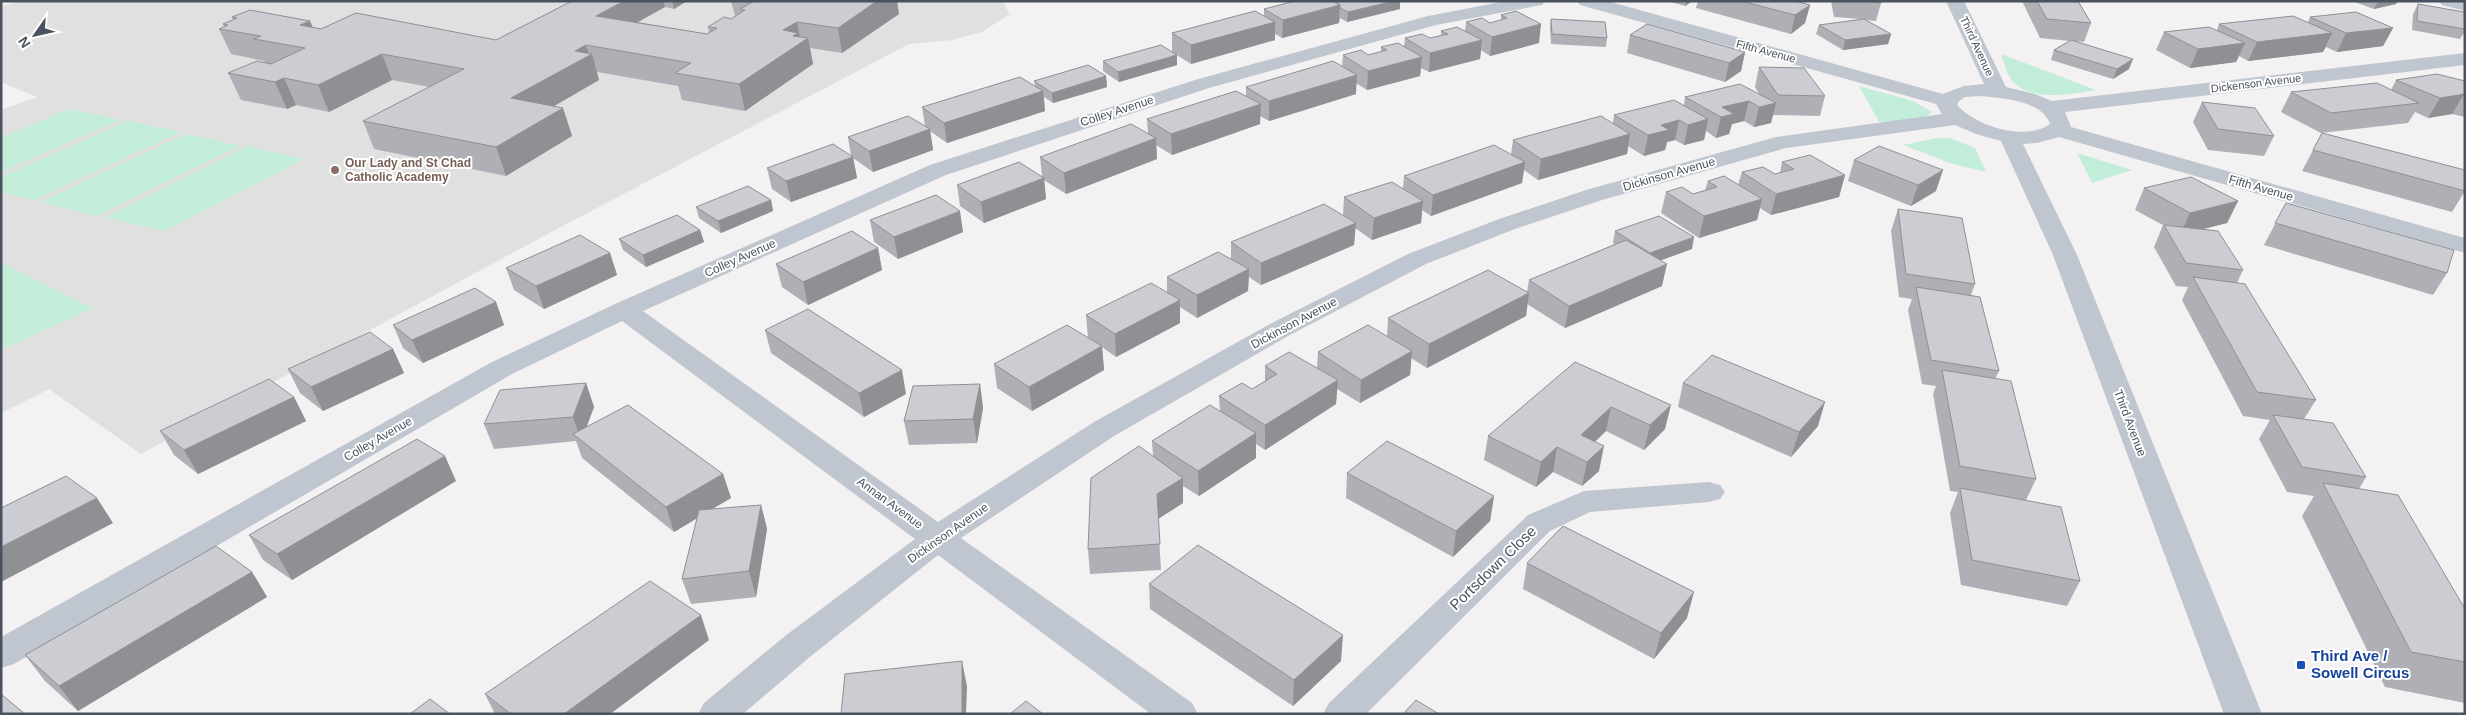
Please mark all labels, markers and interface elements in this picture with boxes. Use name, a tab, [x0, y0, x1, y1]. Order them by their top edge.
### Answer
north arrow	[10, 10, 60, 60]
street label: Third Avenue	[1958, 14, 1996, 78]
text: N	[15, 34, 34, 51]
street label: Fifth Avenue	[1735, 37, 1797, 65]
street label: Dickenson Avenue	[2210, 72, 2302, 94]
street label: Colley Avenue	[1078, 92, 1156, 129]
street label: Dickinson Avenue	[1621, 154, 1717, 194]
place label: Our Lady and St Chad Catholic Academy	[345, 156, 471, 184]
marker: Our Lady and St Chad Catholic Academy	[329, 164, 341, 176]
street label: Fifth Avenue	[2227, 172, 2295, 204]
street label: Colley Avenue	[702, 236, 778, 280]
street label: Dickinson Avenue	[1249, 294, 1340, 352]
street label: Third Avenue	[2111, 388, 2149, 459]
street label: Colley Avenue	[341, 414, 415, 464]
street label: Annan Avenue	[854, 474, 926, 532]
street label: Dickinson Avenue	[905, 500, 991, 566]
street label: Portsdown Close	[1446, 522, 1539, 613]
place label: Third Ave / Sowell Circus	[2311, 647, 2409, 681]
marker: Third Ave / Sowell Circus	[2295, 659, 2307, 671]

